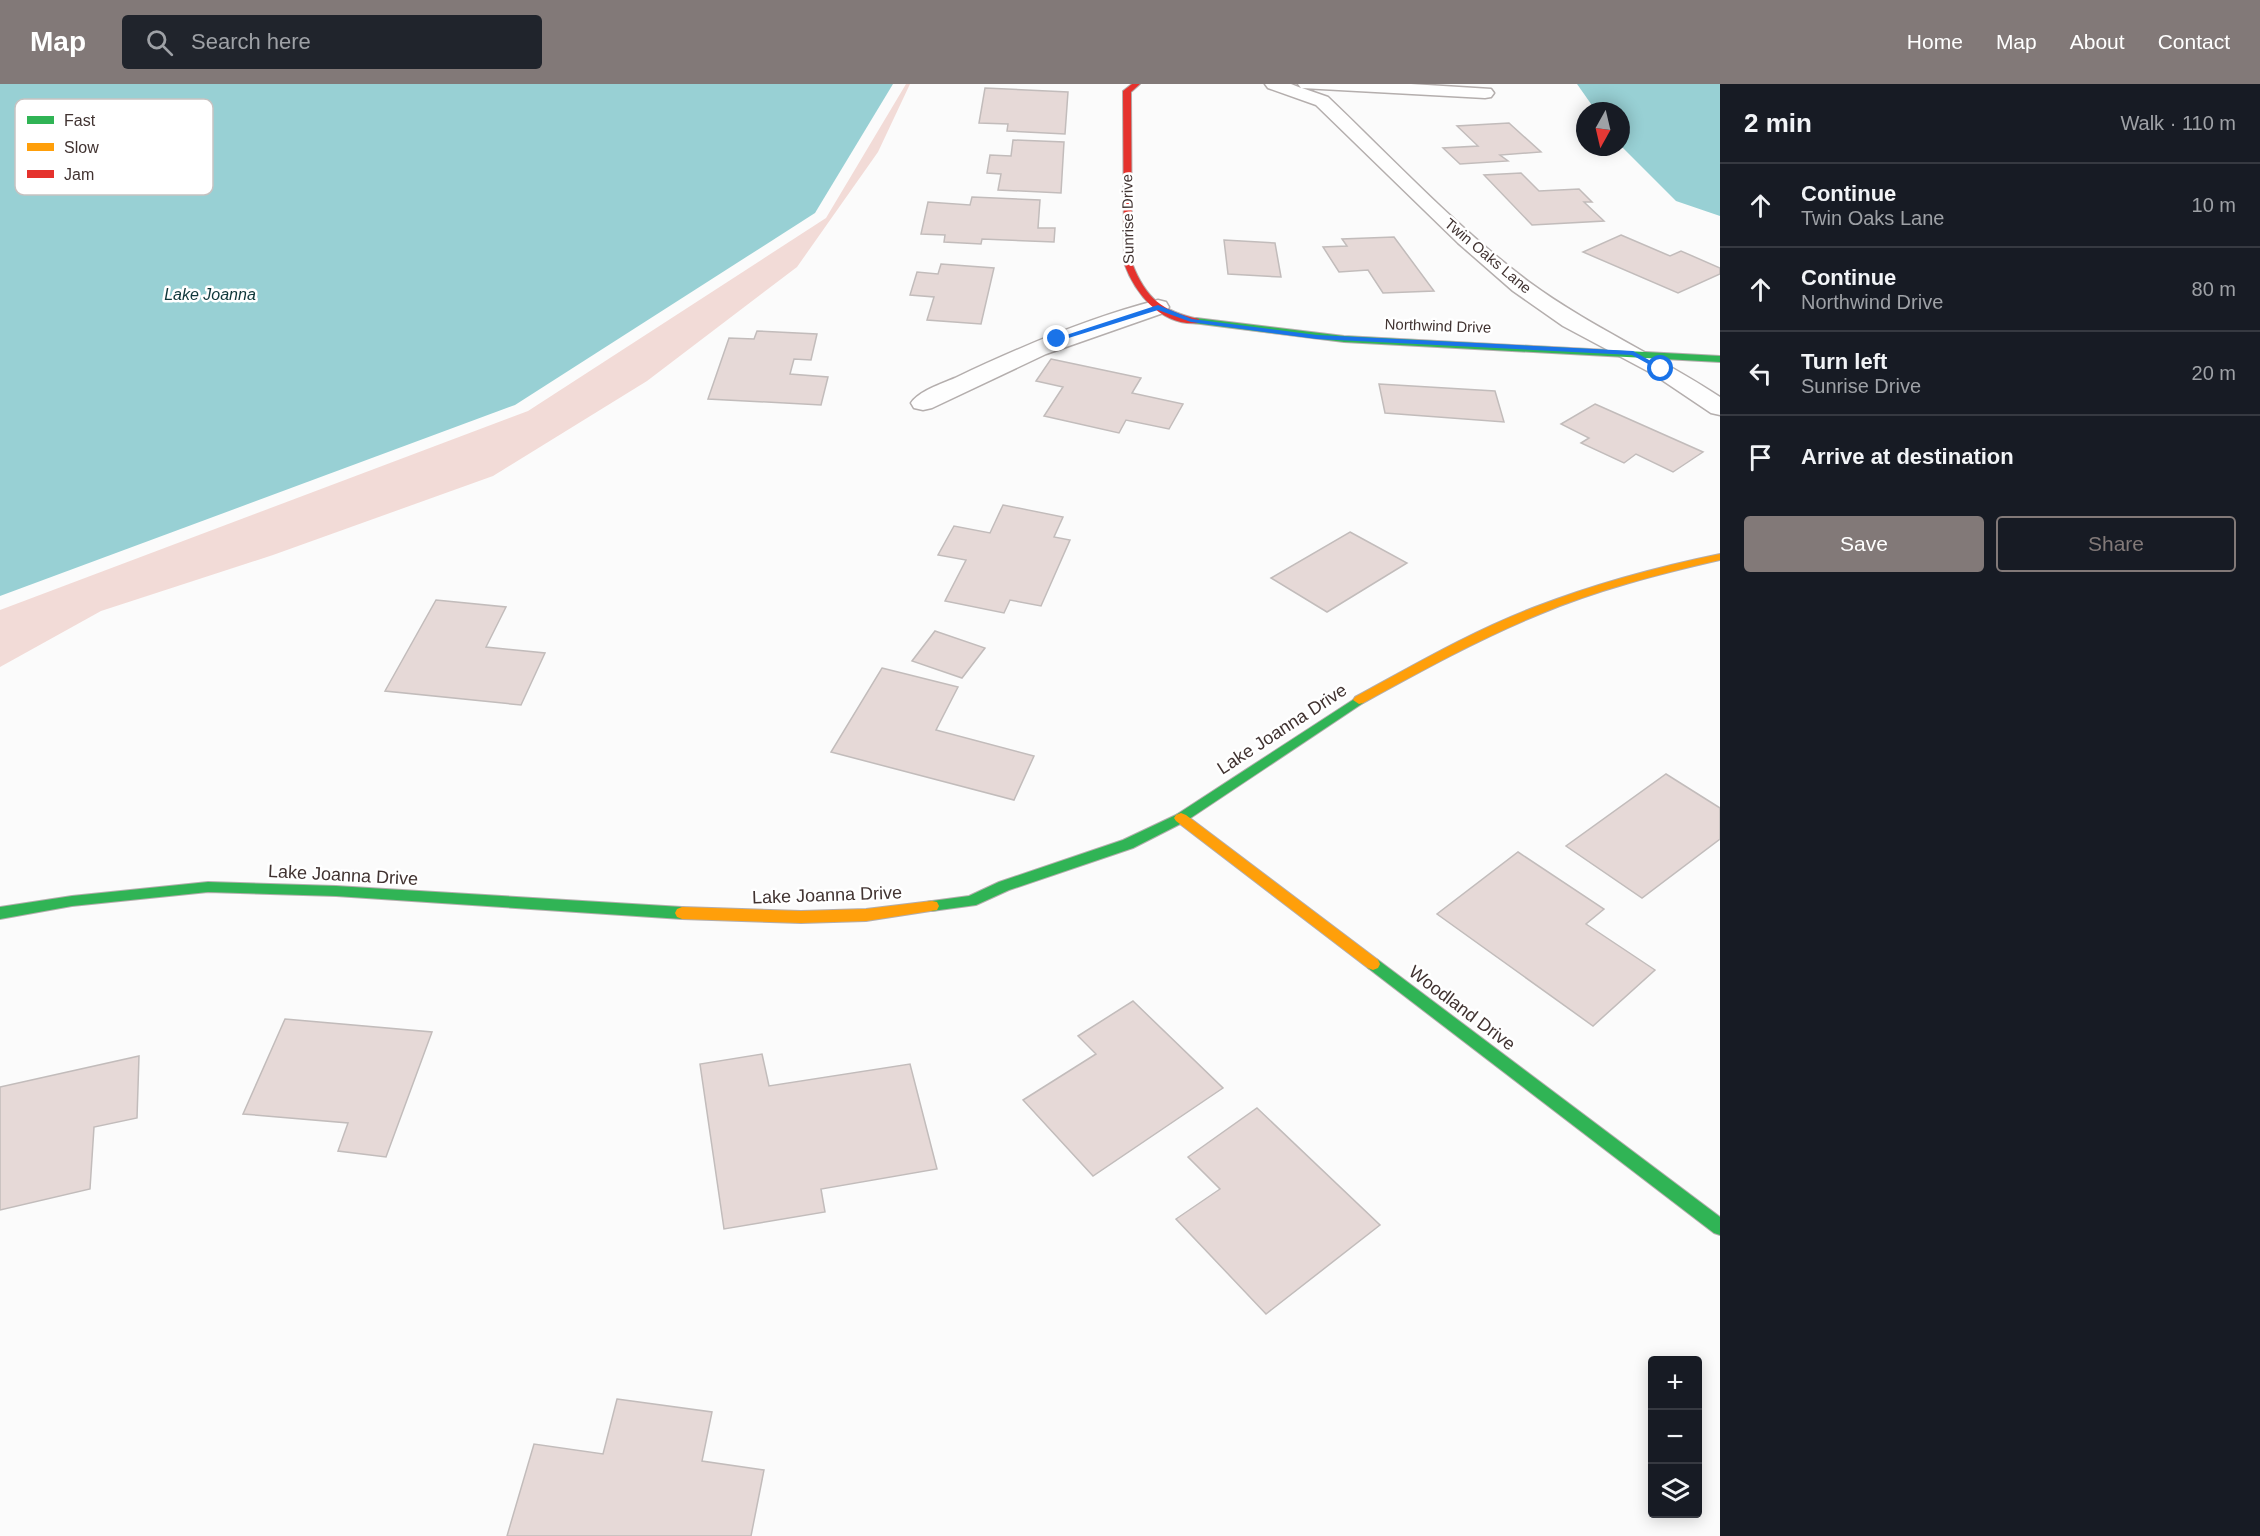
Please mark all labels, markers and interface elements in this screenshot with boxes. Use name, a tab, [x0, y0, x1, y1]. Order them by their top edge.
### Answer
search box	[122, 15, 542, 69]
text: Map	[30, 26, 86, 57]
icon: search	[143, 26, 176, 59]
text: Search here	[191, 29, 311, 54]
text: Home	[1907, 30, 1963, 53]
text: Map	[1996, 30, 2037, 53]
text: About	[2070, 30, 2125, 53]
text: Contact	[2158, 30, 2230, 53]
legend	[15, 99, 213, 195]
north arrow	[1576, 102, 1630, 156]
text: 2 min	[1744, 108, 1812, 138]
text: Fast	[64, 112, 96, 129]
text: Walk · 110 m	[2120, 112, 2236, 134]
text: Slow	[64, 139, 99, 156]
text: Jam	[64, 166, 94, 183]
street label: Sunrise Drive	[1118, 174, 1137, 264]
text: Continue	[1801, 181, 1896, 206]
icon: ahead	[1744, 189, 1777, 222]
text: 10 m	[2192, 194, 2236, 216]
text: Twin Oaks Lane	[1801, 207, 1944, 229]
street label: Twin Oaks Lane	[1442, 215, 1535, 297]
text: Continue	[1801, 265, 1896, 290]
icon: ahead	[1744, 273, 1777, 306]
text: 80 m	[2192, 278, 2236, 300]
water label: Lake Joanna	[164, 286, 256, 303]
text: Northwind Drive	[1801, 291, 1943, 313]
street label: Northwind Drive	[1384, 315, 1492, 336]
route end	[1043, 325, 1069, 351]
text: Turn left	[1801, 349, 1887, 374]
route start	[1647, 355, 1673, 381]
icon: left	[1744, 357, 1777, 390]
text: 20 m	[2192, 362, 2236, 384]
text: Sunrise Drive	[1801, 375, 1921, 397]
icon: arrive	[1744, 441, 1777, 474]
text: Arrive at destination	[1801, 444, 2014, 469]
button: Save	[1744, 516, 1984, 572]
button: Share	[1996, 516, 2236, 572]
street label: Lake Joanna Drive	[1214, 680, 1350, 778]
street label: Lake Joanna Drive	[268, 861, 418, 889]
street label: Lake Joanna Drive	[752, 882, 902, 908]
street label: Woodland Drive	[1405, 962, 1519, 1054]
map controls	[1648, 1356, 1702, 1518]
button: +	[1648, 1356, 1702, 1410]
button: −	[1648, 1410, 1702, 1464]
button: layers	[1648, 1464, 1702, 1518]

